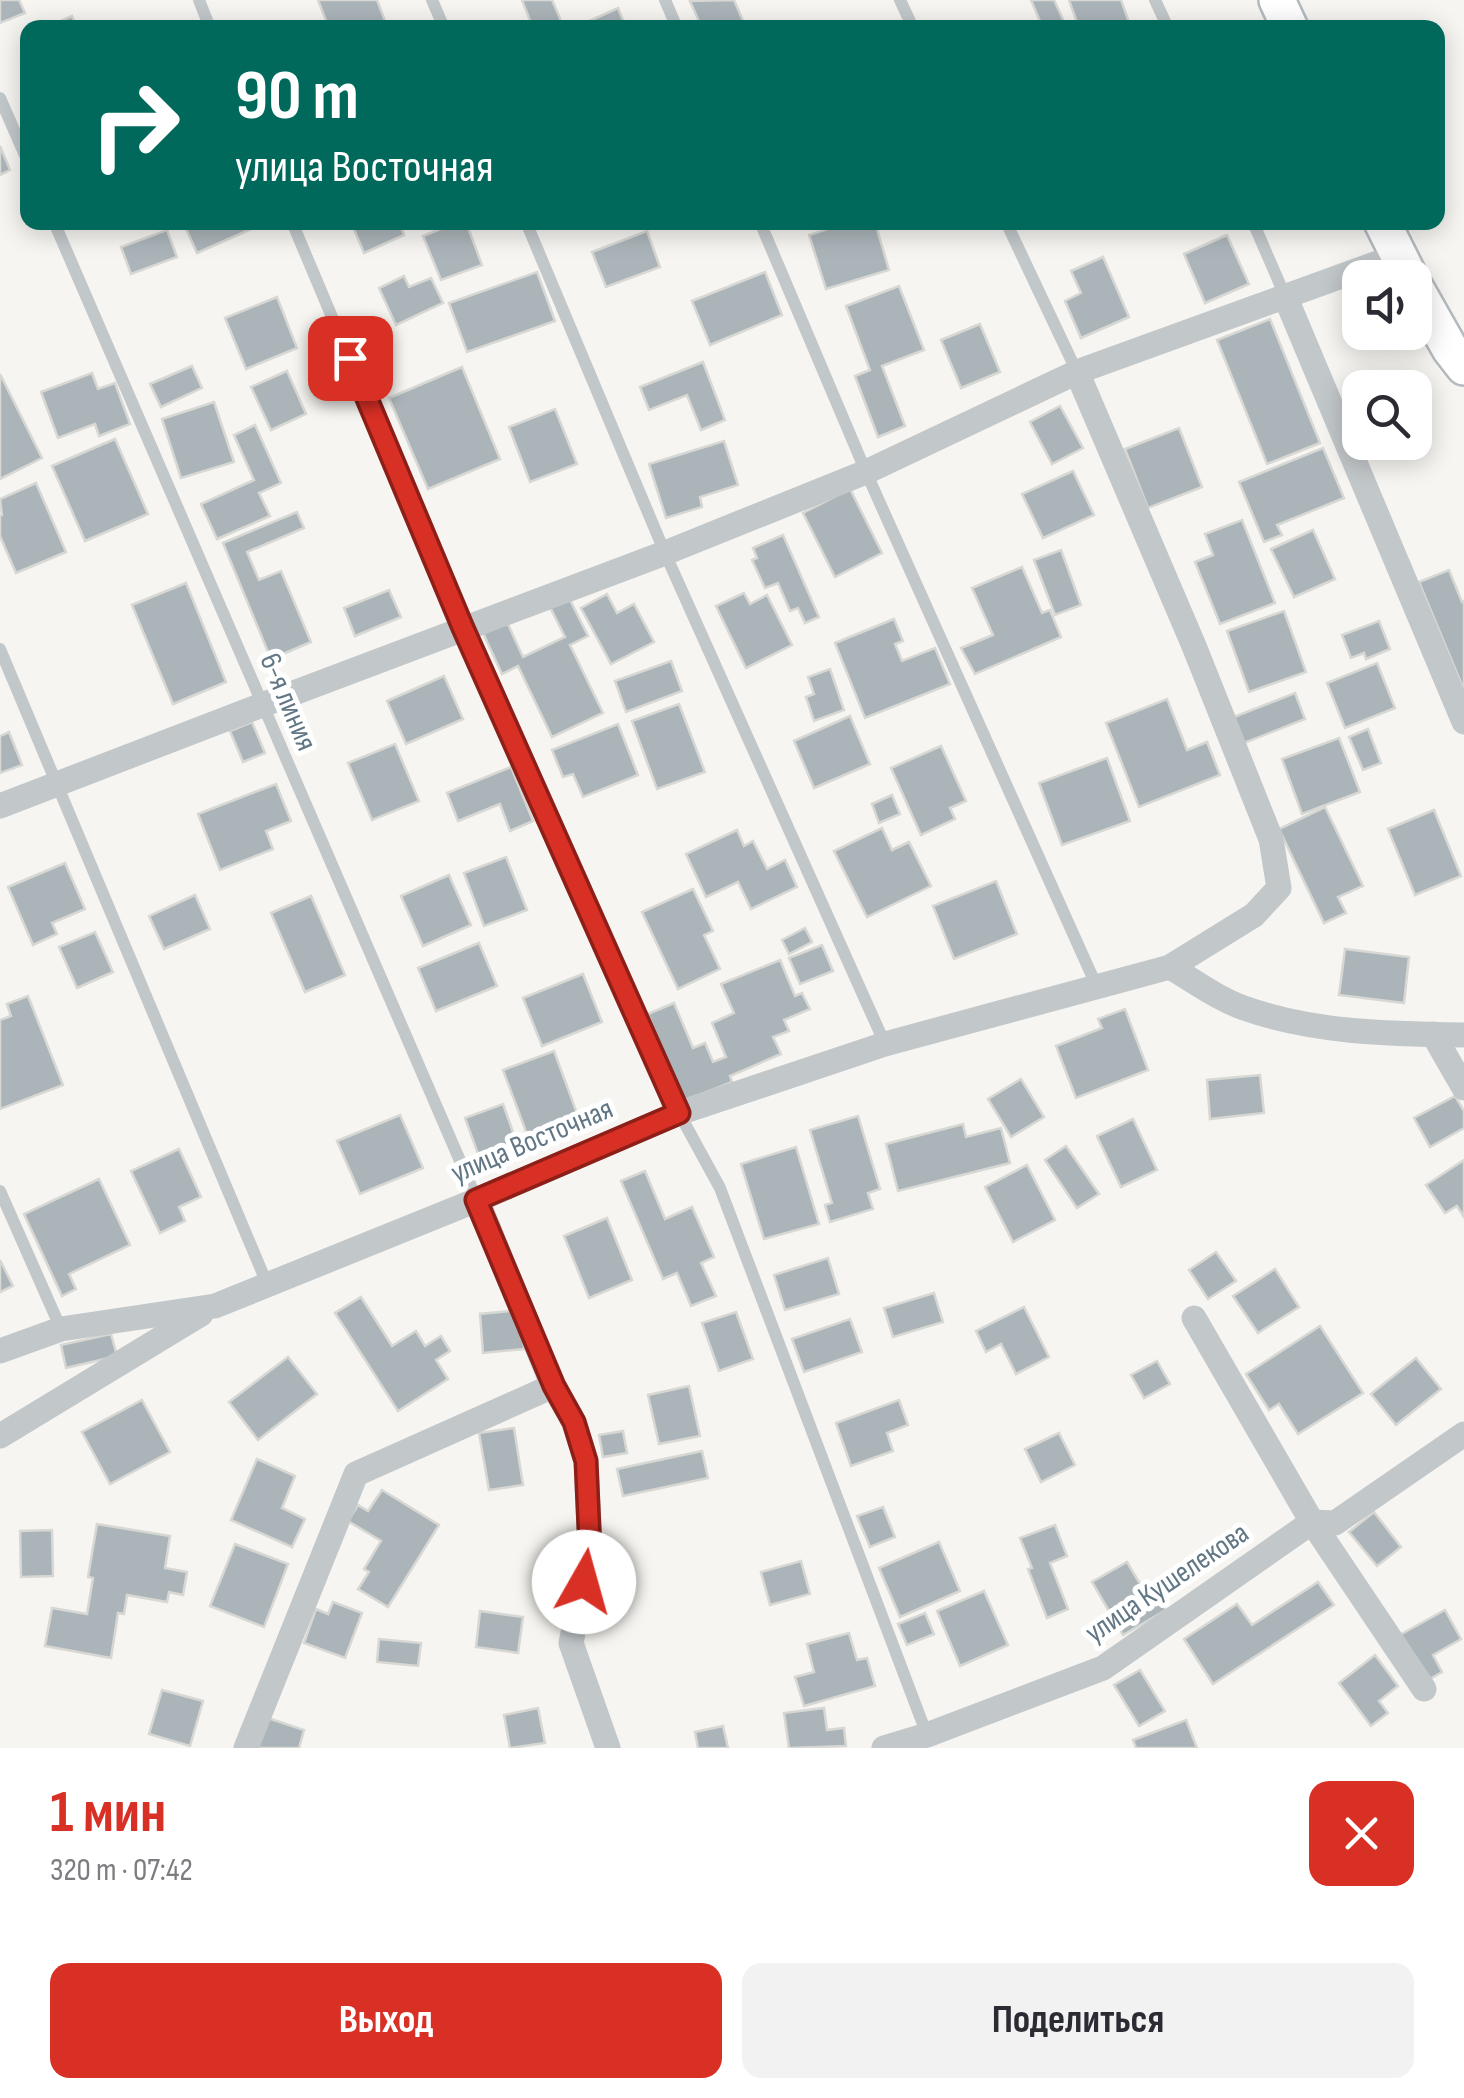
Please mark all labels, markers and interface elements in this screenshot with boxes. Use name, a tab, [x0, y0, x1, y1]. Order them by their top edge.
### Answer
text: 90 m	[235, 55, 359, 139]
icon: right	[70, 60, 200, 190]
text: улица Восточная	[235, 140, 494, 195]
map controls	[1342, 260, 1432, 460]
button: sound	[1342, 260, 1432, 350]
pin	[308, 316, 393, 401]
icon: arrive	[323, 331, 378, 386]
button: search	[1342, 370, 1432, 460]
street label: 6-я линия	[251, 648, 325, 756]
street label: улица Восточная	[446, 1091, 618, 1191]
street label: улица Кушелекова	[1078, 1515, 1256, 1651]
position arrow	[532, 1530, 636, 1634]
text: 1 мин	[50, 1777, 166, 1849]
button: close	[1309, 1781, 1414, 1886]
text: 320 m · 07:42	[50, 1851, 193, 1890]
button: Выход	[50, 1963, 722, 2078]
button: Поделиться	[742, 1963, 1414, 2078]

